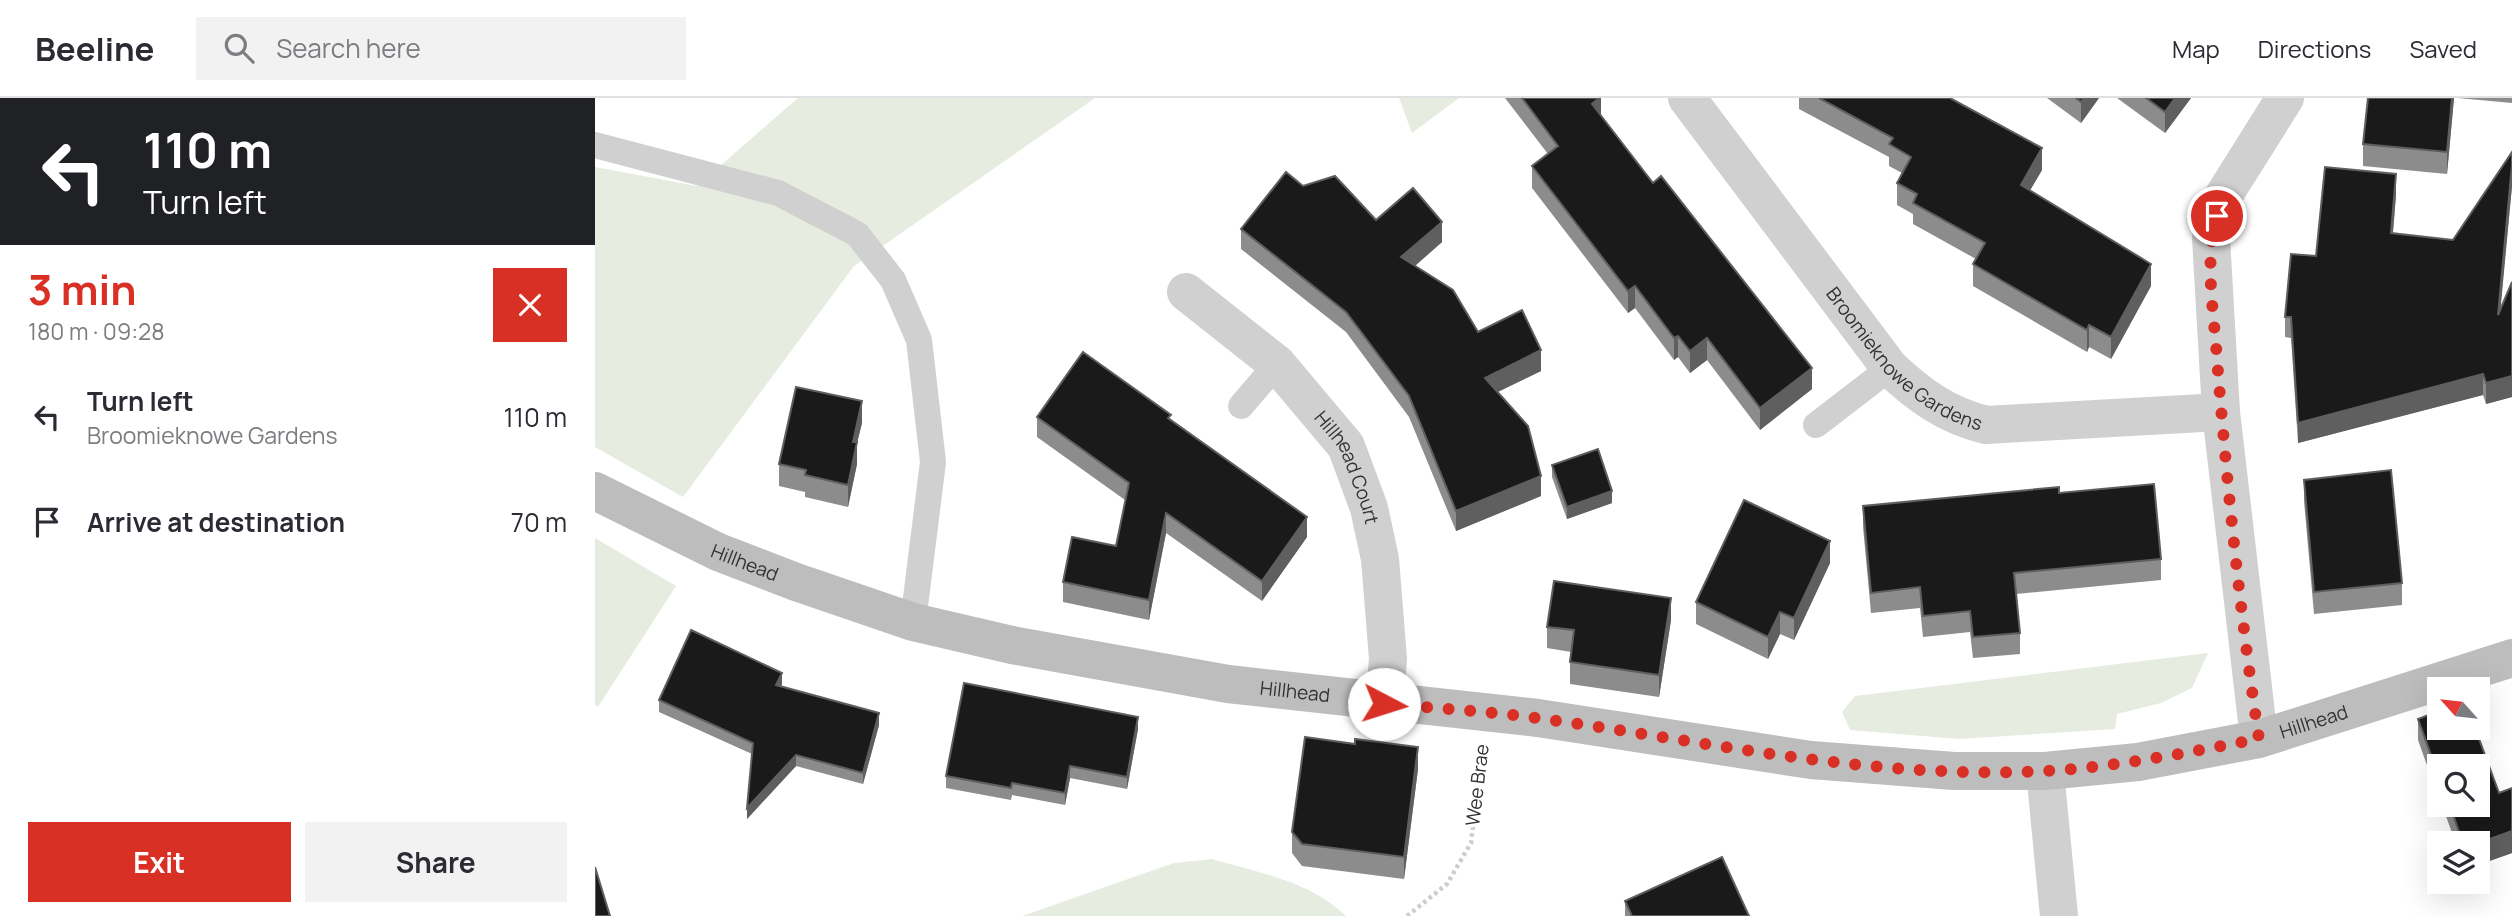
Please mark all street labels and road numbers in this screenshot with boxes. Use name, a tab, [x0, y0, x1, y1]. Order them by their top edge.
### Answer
street label: Broomieknowe Gardens	[1820, 282, 1986, 436]
street label: Hillhead Court	[1309, 405, 1385, 526]
street label: Hillhead	[707, 538, 782, 587]
street label: Hillhead	[1259, 675, 1331, 708]
street label: Hillhead	[2276, 698, 2351, 745]
street label: Wee Brae	[1459, 743, 1495, 827]

